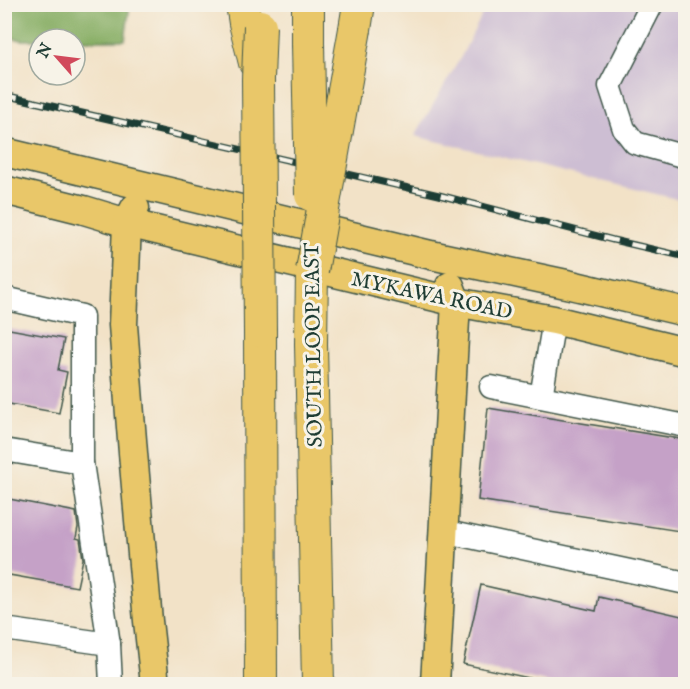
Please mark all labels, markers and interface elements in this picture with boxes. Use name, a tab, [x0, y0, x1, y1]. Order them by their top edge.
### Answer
north arrow	[27, 27, 87, 87]
text: N	[33, 40, 58, 63]
street label: SOUTH LOOP EAST	[299, 242, 330, 448]
street label: MYKAWA ROAD	[349, 266, 515, 327]

